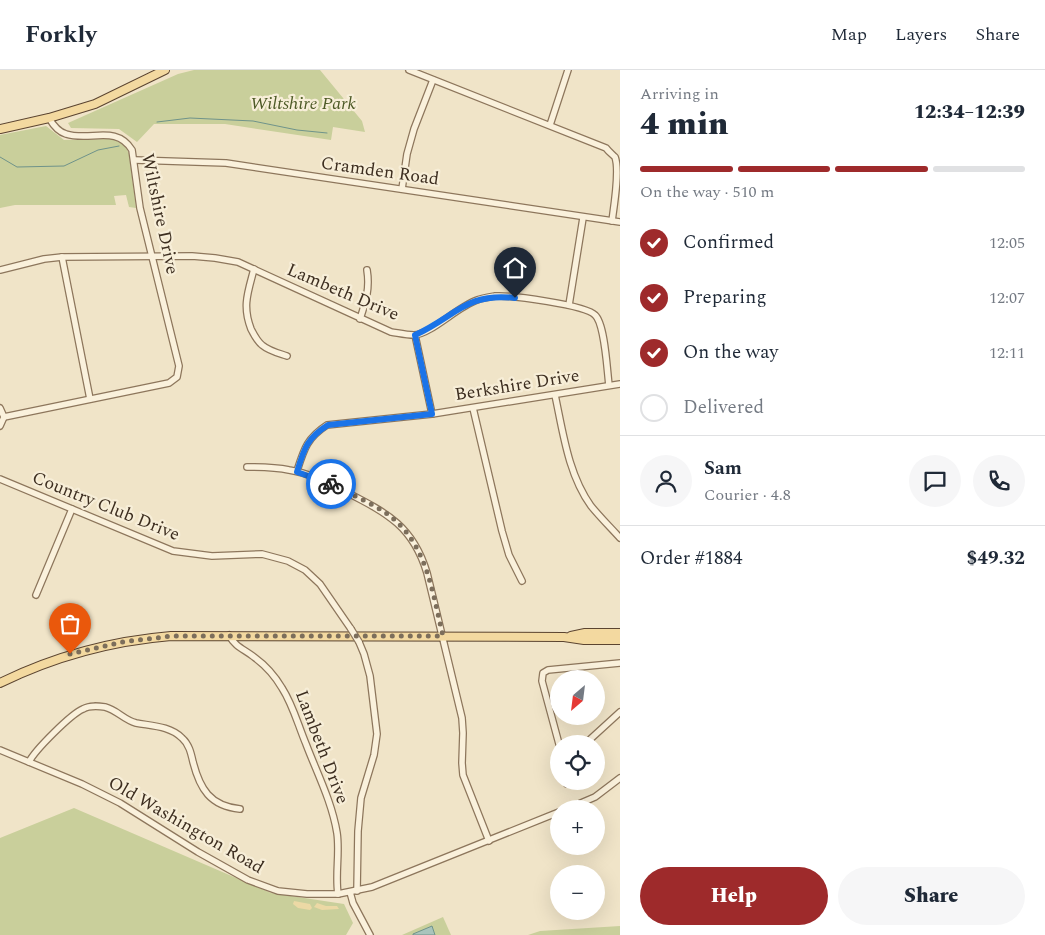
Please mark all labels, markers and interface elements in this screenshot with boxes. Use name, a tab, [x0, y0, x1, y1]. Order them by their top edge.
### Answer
text: Forkly	[25, 17, 97, 53]
text: Map	[831, 21, 867, 48]
text: Layers	[895, 21, 947, 48]
text: Share	[975, 21, 1020, 48]
text: Arriving in	[640, 82, 719, 106]
park label: Wiltshire Park	[250, 90, 356, 117]
text: 12:34–12:39	[914, 98, 1025, 127]
text: 4 min	[640, 100, 728, 149]
street label: Cramden Road	[319, 149, 441, 193]
street label: Wiltshire Drive	[134, 151, 186, 277]
text: On the way · 510 m	[640, 180, 774, 204]
text: Confirmed	[683, 228, 774, 257]
icon: check	[640, 229, 668, 257]
text: 12:05	[989, 231, 1025, 255]
pin	[494, 247, 536, 298]
icon: home	[501, 254, 529, 282]
street label: Lambeth Drive	[283, 256, 403, 328]
text: Preparing	[683, 283, 767, 312]
icon: check	[640, 284, 668, 312]
text: 12:07	[989, 286, 1025, 310]
text: On the way	[683, 338, 779, 367]
icon: check	[640, 339, 668, 367]
text: 12:11	[989, 341, 1025, 365]
street label: Berkshire Drive	[453, 362, 581, 408]
text: Delivered	[683, 393, 764, 422]
text: Sam	[704, 454, 742, 483]
button: person	[640, 455, 692, 507]
button: chat	[909, 455, 961, 507]
button: phone	[973, 455, 1025, 507]
courier	[306, 459, 356, 509]
street label: Country Club Drive	[28, 464, 184, 548]
icon: bike	[317, 470, 345, 498]
text: Courier · 4.8	[704, 483, 791, 507]
text: Order #1884	[640, 544, 743, 573]
text: $49.32	[967, 544, 1025, 573]
pin	[49, 603, 91, 654]
icon: bag	[56, 610, 84, 638]
north arrow	[550, 670, 605, 725]
map controls	[550, 670, 605, 920]
street label: Lambeth Drive	[288, 686, 356, 808]
button: locate	[550, 735, 605, 790]
street label: Old Washington Road	[103, 769, 269, 881]
button: +	[550, 800, 605, 855]
button: −	[550, 865, 605, 920]
button: Help	[640, 867, 828, 925]
button: Share	[838, 867, 1025, 925]

